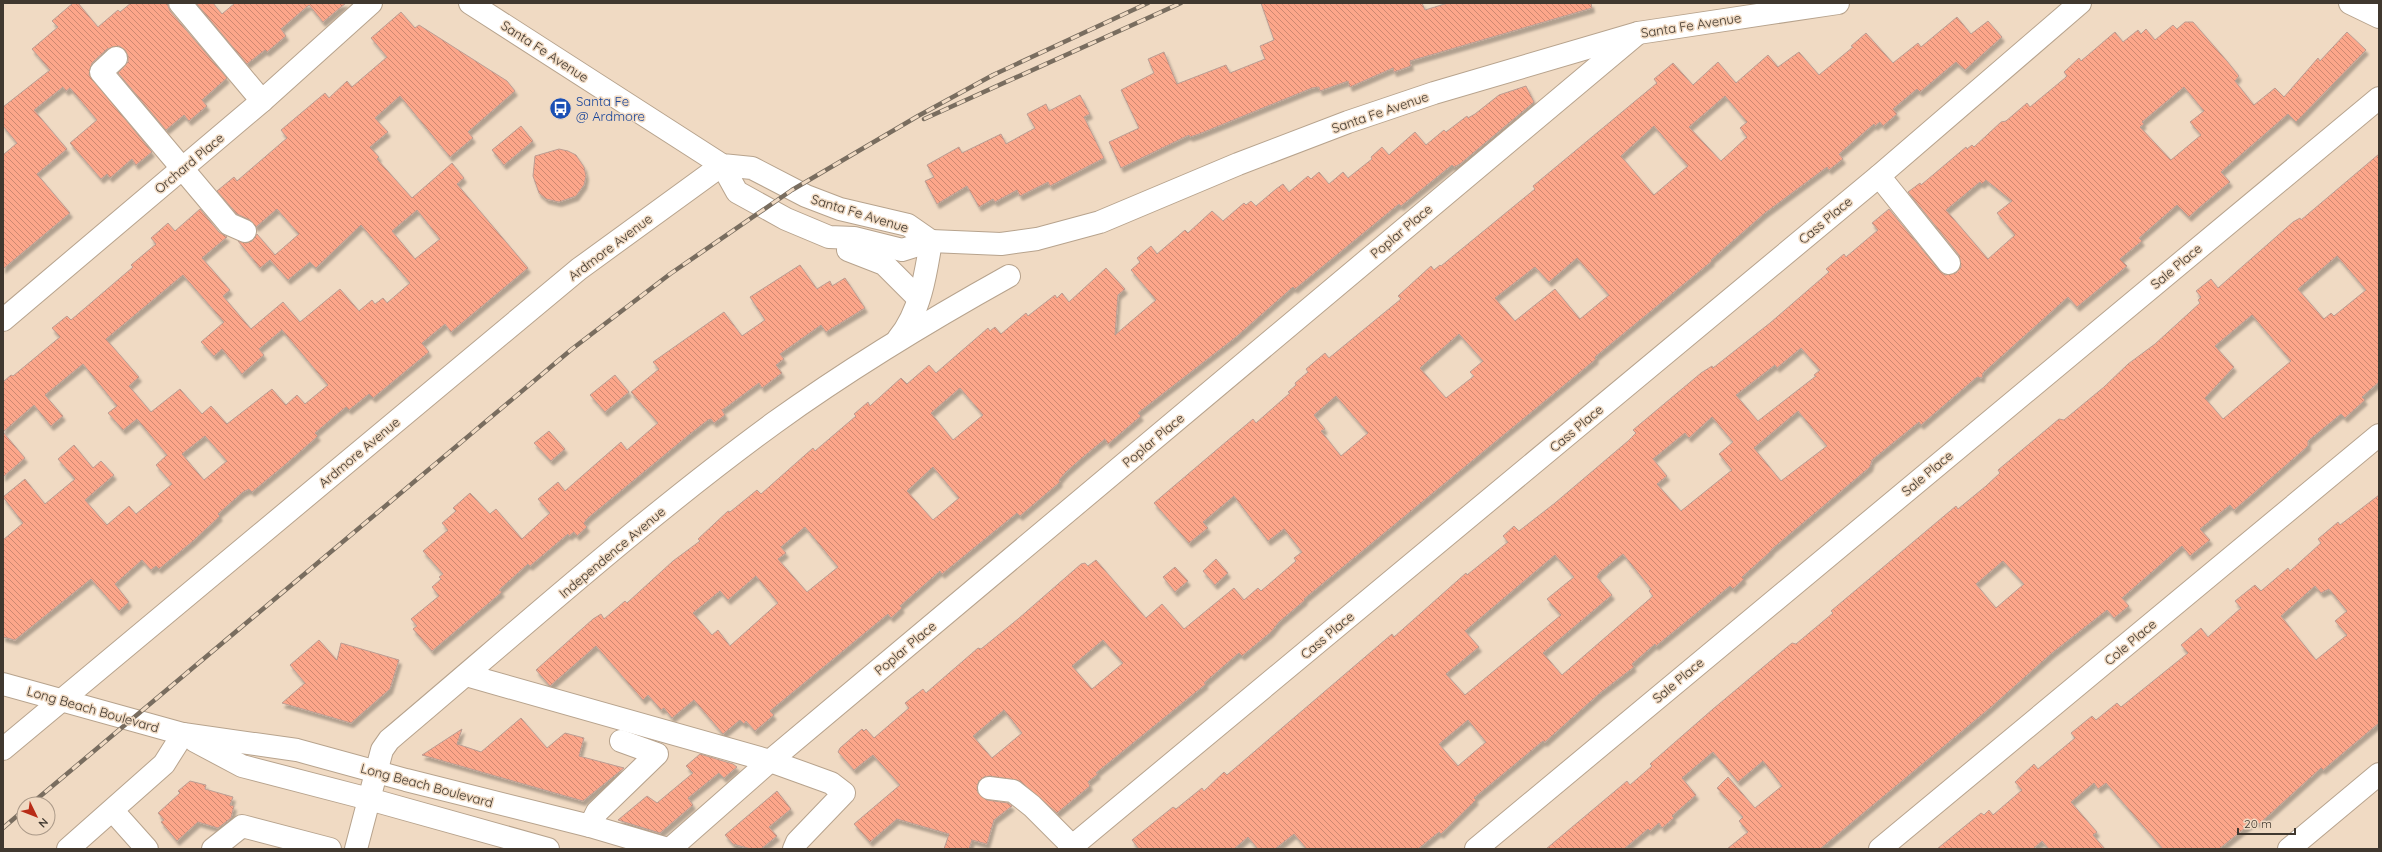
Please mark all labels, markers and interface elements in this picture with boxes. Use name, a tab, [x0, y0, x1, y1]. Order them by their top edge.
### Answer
street label: Santa Fe Avenue	[1640, 9, 1742, 41]
street label: Santa Fe Avenue	[498, 17, 592, 85]
street label: Santa Fe Avenue	[1330, 88, 1430, 136]
place label: Santa Fe @ Ardmore	[576, 93, 645, 124]
bus stop icon: Santa Fe @ Ardmore	[548, 95, 574, 121]
street label: Orchard Place	[151, 129, 227, 197]
street label: Santa Fe Avenue	[809, 191, 911, 235]
street label: Cass Place	[1795, 193, 1855, 247]
street label: Poplar Place	[1367, 201, 1435, 261]
street label: Ardmore Avenue	[565, 210, 655, 284]
street label: Sale Place	[2147, 240, 2205, 292]
street label: Cass Place	[1546, 401, 1606, 455]
street label: Poplar Place	[1119, 410, 1187, 470]
street label: Ardmore Avenue	[315, 413, 403, 491]
street label: Sale Place	[1898, 447, 1956, 499]
street label: Independence Avenue	[556, 503, 668, 601]
street label: Cass Place	[1297, 608, 1357, 662]
street label: Cole Place	[2101, 616, 2159, 668]
street label: Poplar Place	[871, 618, 939, 678]
street label: Sale Place	[1649, 654, 1707, 706]
street label: Long Beach Boulevard	[25, 682, 161, 736]
street label: Long Beach Boulevard	[359, 760, 495, 810]
north arrow	[16, 796, 56, 836]
scale bar	[2238, 810, 2295, 836]
text: N	[35, 815, 51, 831]
text: 20 m	[2244, 816, 2272, 831]

